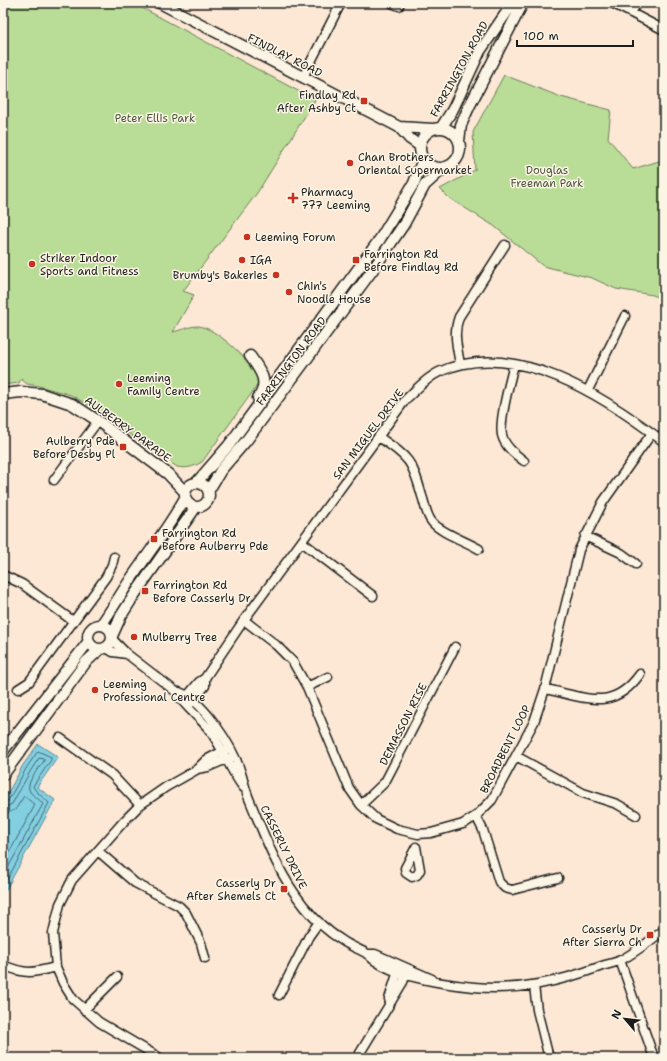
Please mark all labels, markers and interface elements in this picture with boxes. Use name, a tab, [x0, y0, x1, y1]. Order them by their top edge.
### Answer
street label: FARRINGTON ROAD	[427, 19, 492, 120]
scale bar	[517, 22, 633, 48]
text: 100 m	[523, 28, 559, 44]
street label: FINDLAY ROAD	[245, 30, 325, 81]
place label: Findlay Rd After Ashby Ct	[277, 88, 356, 116]
marker: Findlay Rd After Ashby Ct	[359, 96, 369, 106]
park label: Peter Ellis Park	[115, 111, 195, 126]
place label: Chan Brothers Oriental Supermarket	[358, 150, 472, 178]
marker: Chan Brothers Oriental Supermarket	[345, 158, 355, 168]
park label: Douglas Freeman Park	[511, 163, 583, 191]
place label: Pharmacy 777 Leeming	[301, 185, 371, 213]
marker: Pharmacy 777 Leeming	[288, 193, 298, 203]
place label: Leeming Forum	[255, 230, 336, 245]
marker: Leeming Forum	[242, 232, 252, 242]
place label: Farrington Rd Before Findlay Rd	[364, 247, 458, 275]
place label: Striker Indoor Sports and Fitness	[40, 251, 139, 279]
place label: IGA	[250, 253, 272, 268]
marker: IGA	[237, 255, 247, 265]
marker: Farrington Rd Before Findlay Rd	[351, 255, 361, 265]
marker: Striker Indoor Sports and Fitness	[27, 259, 37, 269]
place label: Brumby's Bakeries	[173, 268, 268, 283]
marker: Brumby's Bakeries	[271, 270, 281, 280]
place label: Chin's Noodle House	[297, 279, 371, 307]
marker: Chin's Noodle House	[284, 287, 294, 297]
street label: FARRINGTON ROAD	[253, 314, 330, 409]
place label: Leeming Family Centre	[127, 371, 200, 399]
marker: Leeming Family Centre	[114, 379, 124, 389]
street label: SAN MIGUEL DRIVE	[329, 386, 408, 483]
street label: AULBERRY PARADE	[81, 393, 174, 466]
place label: Aulberry Pde Before Desby Pl	[33, 434, 116, 462]
marker: Aulberry Pde Before Desby Pl	[118, 442, 128, 452]
place label: Farrington Rd Before Aulberry Pde	[162, 526, 269, 554]
marker: Farrington Rd Before Aulberry Pde	[149, 534, 159, 544]
place label: Farrington Rd Before Casserly Dr	[153, 578, 251, 606]
marker: Farrington Rd Before Casserly Dr	[140, 586, 150, 596]
place label: Mulberry Tree	[142, 630, 217, 645]
marker: Mulberry Tree	[129, 632, 139, 642]
place label: Leeming Professional Centre	[103, 677, 205, 705]
street label: DEMASSON RISE	[376, 680, 431, 768]
marker: Leeming Professional Centre	[90, 685, 100, 695]
street label: BROADBENT LOOP	[477, 702, 534, 796]
street label: CASSERLY DRIVE	[257, 803, 310, 892]
place label: Casserly Dr After Shemels Ct	[186, 876, 276, 904]
marker: Casserly Dr After Shemels Ct	[279, 884, 289, 894]
place label: Casserly Dr After Sierra Ch	[562, 922, 642, 950]
marker: Casserly Dr After Sierra Ch	[645, 930, 655, 940]
north arrow	[605, 999, 645, 1039]
text: N	[608, 1007, 625, 1022]

